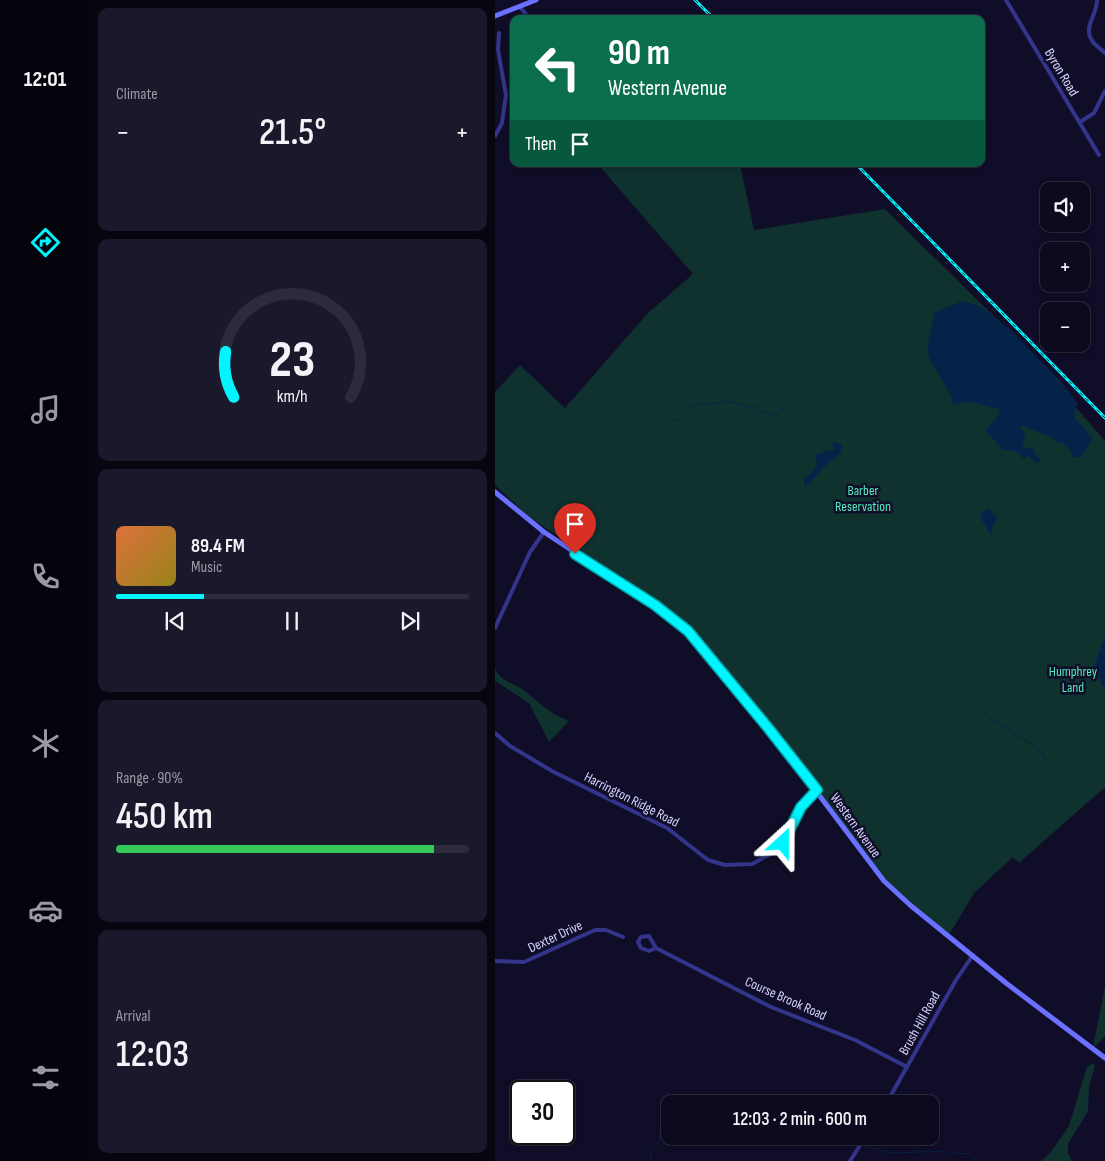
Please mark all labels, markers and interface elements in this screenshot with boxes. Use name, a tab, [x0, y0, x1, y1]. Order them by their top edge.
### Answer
text: 90 m	[608, 32, 670, 75]
icon: left	[525, 35, 590, 100]
street label: Byron Road	[1041, 45, 1083, 99]
text: 12:01	[24, 66, 66, 93]
text: Western Avenue	[608, 75, 727, 102]
text: Climate	[116, 85, 158, 104]
text: 21.5°	[259, 110, 326, 155]
text: −	[116, 116, 130, 149]
text: +	[455, 116, 469, 149]
icon: arrive	[566, 130, 594, 158]
text: Then	[525, 133, 556, 156]
map controls	[1040, 182, 1090, 352]
button: sound	[1040, 182, 1090, 232]
icon: directions	[28, 225, 63, 260]
button: +	[1040, 242, 1090, 292]
button: −	[1040, 302, 1090, 352]
text: 23	[269, 329, 316, 392]
text: km/h	[277, 386, 308, 407]
icon: music	[28, 392, 63, 427]
park label: Barber Reservation	[835, 482, 891, 515]
pin	[554, 503, 596, 554]
icon: arrive	[561, 510, 589, 538]
text: 89.4 FM	[191, 535, 245, 558]
text: Music	[191, 558, 222, 577]
icon: phone	[28, 559, 63, 594]
icon: previous	[161, 607, 189, 635]
icon: pause	[278, 607, 306, 635]
icon: next	[396, 607, 424, 635]
park label: Humphrey Land	[1049, 663, 1098, 696]
icon: climate	[28, 726, 63, 761]
street label: Harrington Ridge Road	[581, 768, 682, 831]
text: Range · 90%	[116, 769, 183, 788]
street label: Western Avenue	[826, 790, 885, 861]
text: 450 km	[116, 794, 213, 839]
position arrow	[756, 816, 808, 868]
icon: car	[28, 893, 63, 928]
street label: Dexter Drive	[525, 916, 585, 956]
street label: Course Brook Road	[742, 973, 829, 1024]
street label: Brush Hill Road	[895, 988, 944, 1058]
text: Arrival	[116, 1007, 150, 1026]
text: 12:03	[116, 1032, 189, 1077]
icon: filters	[28, 1060, 63, 1095]
speed limit sign: 30	[510, 1080, 575, 1145]
text: 12:03 · 2 min · 600 m	[733, 1108, 867, 1131]

